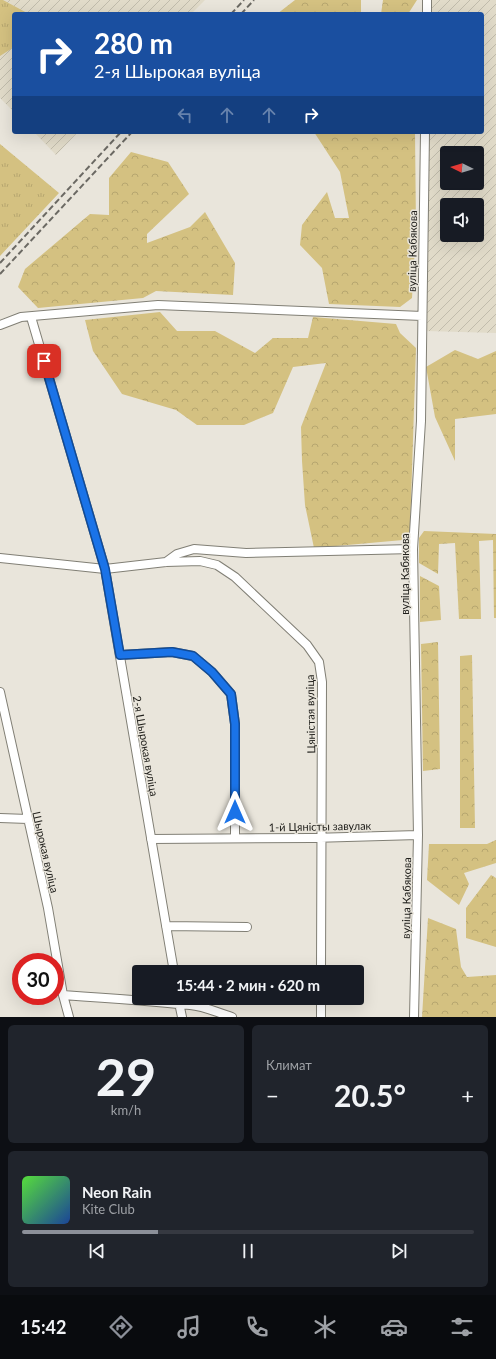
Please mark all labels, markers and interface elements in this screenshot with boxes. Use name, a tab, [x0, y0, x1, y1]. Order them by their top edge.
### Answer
text: 280 m	[94, 26, 173, 60]
icon: right	[28, 28, 80, 80]
text: 2-я Шырокая вуліца	[94, 60, 261, 82]
icon: left	[174, 104, 196, 126]
icon: ahead	[216, 104, 238, 126]
icon: ahead	[258, 104, 280, 126]
icon: right	[300, 104, 322, 126]
north arrow	[440, 146, 484, 190]
map controls	[440, 146, 484, 242]
button: sound	[440, 198, 484, 242]
street label: вуліца Кабякова	[405, 210, 419, 292]
pin	[27, 344, 61, 378]
icon: arrive	[33, 350, 55, 372]
street label: вуліца Кабякова	[398, 533, 411, 615]
street label: Цяністая вуліца	[303, 674, 317, 754]
street label: 2-я Шырокая вуліца	[131, 695, 161, 797]
position arrow	[214, 791, 256, 833]
street label: Шырокая вуліца	[30, 810, 62, 894]
street label: 1-й Цяністы завулак	[269, 819, 372, 833]
street label: вуліца Кабякова	[399, 857, 413, 939]
speed limit sign: 30	[12, 953, 64, 1005]
text: 15:44 · 2 мин · 620 m	[176, 976, 320, 994]
text: 29	[96, 1045, 156, 1107]
text: Климат	[266, 1057, 312, 1073]
text: 20.5°	[334, 1077, 406, 1113]
text: −	[266, 1082, 279, 1109]
text: +	[461, 1082, 474, 1109]
text: km/h	[111, 1102, 141, 1118]
text: Neon Rain	[82, 1183, 151, 1201]
text: Kite Club	[82, 1201, 135, 1217]
icon: previous	[86, 1240, 108, 1262]
icon: pause	[237, 1240, 259, 1262]
icon: next	[388, 1240, 410, 1262]
icon: directions	[107, 1313, 135, 1341]
icon: music	[175, 1313, 203, 1341]
icon: phone	[243, 1313, 271, 1341]
icon: climate	[311, 1313, 339, 1341]
icon: car	[380, 1313, 408, 1341]
icon: filters	[448, 1313, 476, 1341]
text: 15:42	[20, 1316, 67, 1338]

